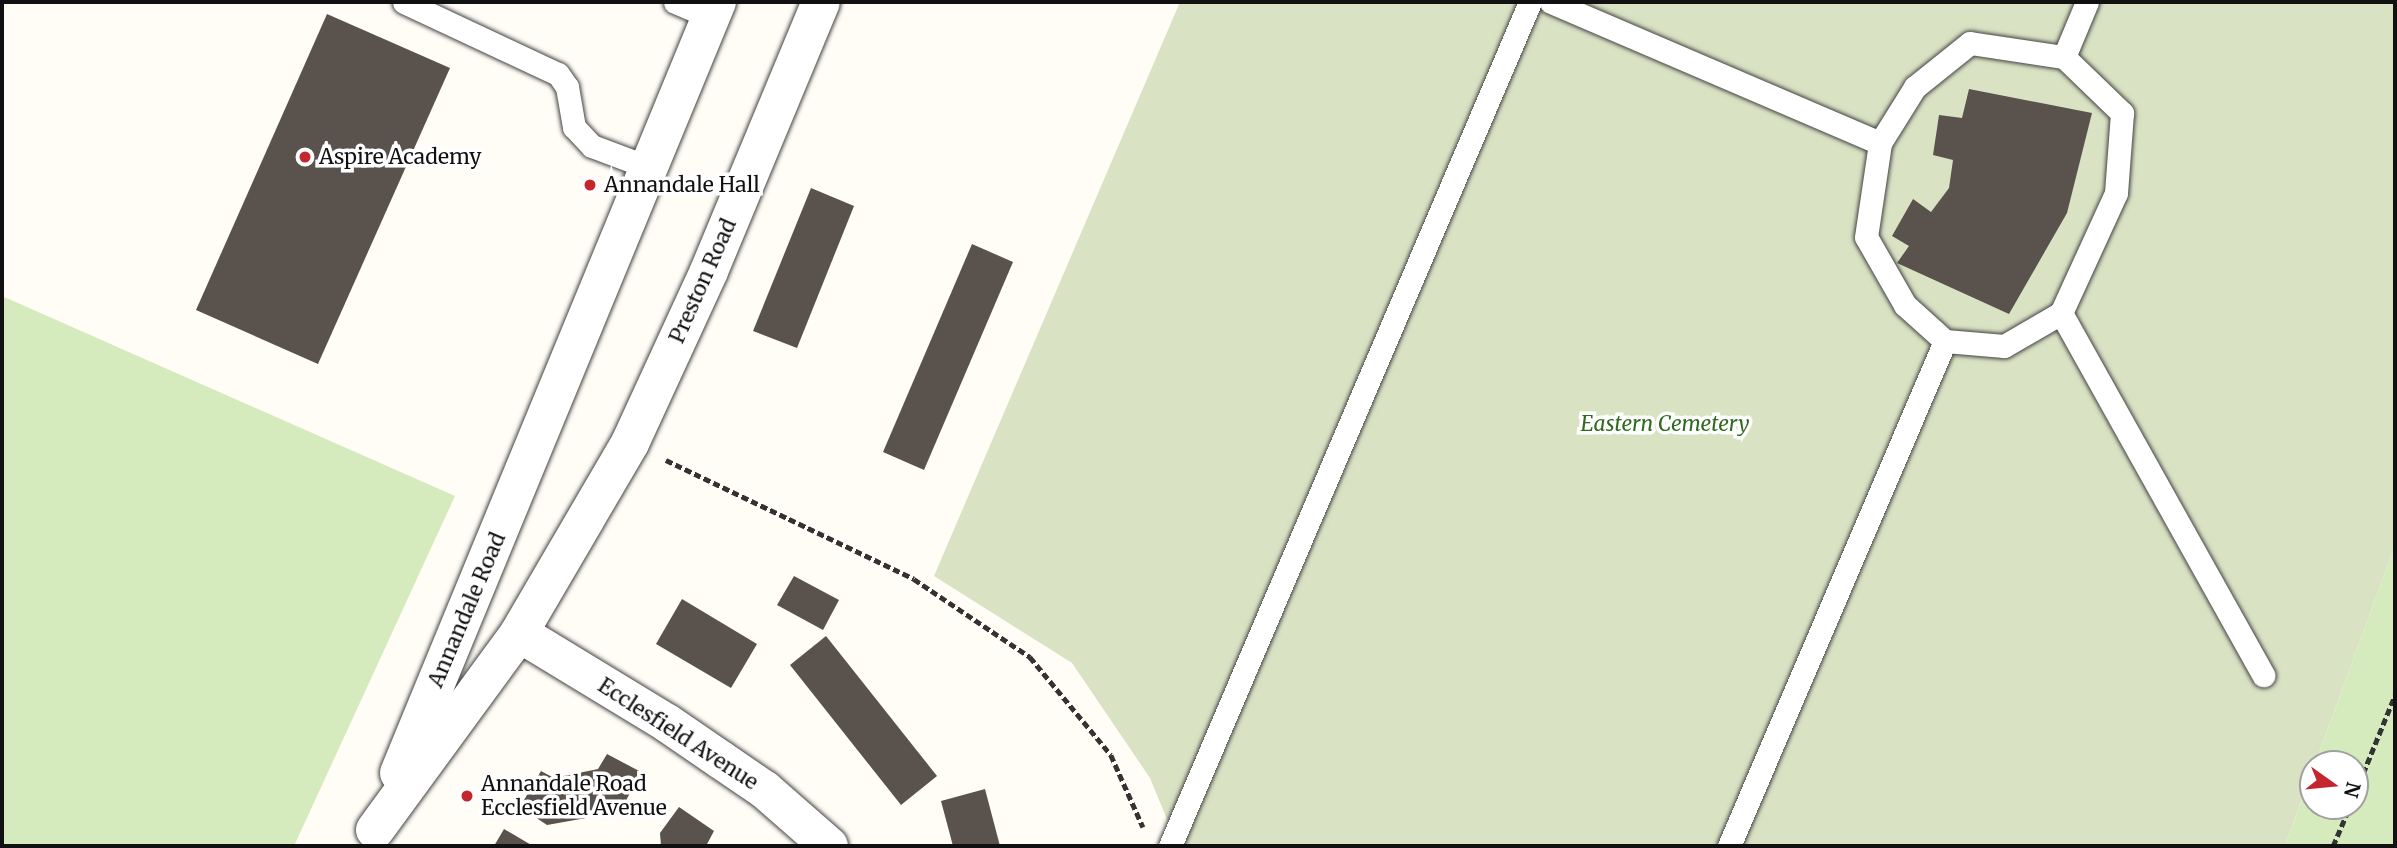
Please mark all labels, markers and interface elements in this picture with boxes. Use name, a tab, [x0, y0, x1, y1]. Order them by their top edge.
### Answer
place label: Aspire Academy	[319, 144, 481, 170]
marker: Aspire Academy	[297, 149, 313, 165]
place label: Annandale Hall	[604, 172, 760, 198]
marker: Annandale Hall	[582, 177, 598, 193]
street label: Preston Road	[664, 215, 742, 347]
park label: Eastern Cemetery	[1581, 411, 1749, 437]
street label: Annandale Road	[423, 529, 511, 691]
street label: Ecclesfield Avenue	[593, 673, 763, 795]
north arrow	[2299, 750, 2369, 820]
place label: Annandale Road Ecclesfield Avenue	[481, 771, 667, 821]
text: N	[2339, 780, 2366, 800]
marker: Annandale Road Ecclesfield Avenue	[459, 788, 475, 804]

